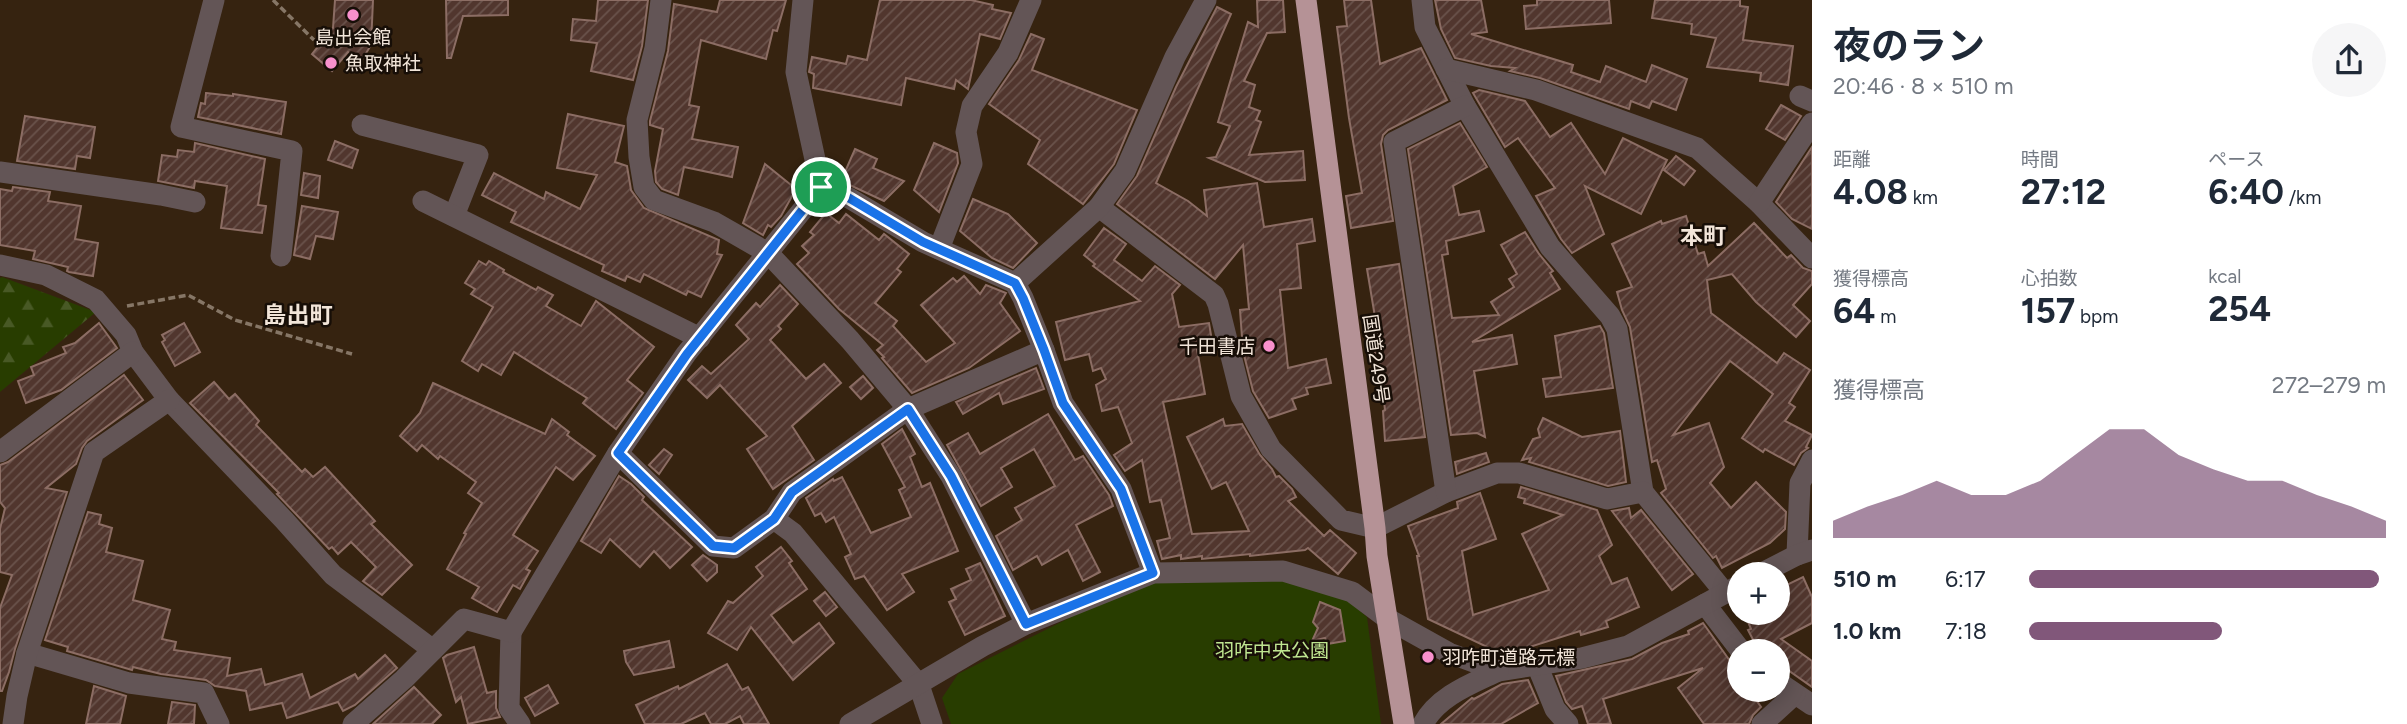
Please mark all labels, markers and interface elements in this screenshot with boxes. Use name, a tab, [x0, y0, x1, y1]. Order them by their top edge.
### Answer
marker: 島出会館	[345, 7, 361, 23]
text: 夜のラン	[1833, 23, 1985, 69]
button: share	[2312, 23, 2386, 97]
place label: 島出会館	[315, 26, 391, 49]
place label: 魚取神社	[345, 52, 421, 75]
marker: 魚取神社	[323, 55, 339, 71]
text: 20:46 · 8 × 510 m	[1833, 72, 2013, 100]
text: 距離	[1833, 148, 1871, 171]
text: 時間	[2021, 148, 2059, 171]
text: ペース	[2208, 148, 2264, 171]
pin	[791, 157, 851, 217]
icon: arrive	[802, 168, 840, 206]
text: 4.08	[1833, 171, 1908, 213]
text: 27:12	[2021, 171, 2106, 213]
text: 6:40	[2208, 171, 2284, 213]
text: km	[1908, 186, 1938, 209]
text: /km	[2284, 186, 2321, 209]
district label: 本町	[1680, 222, 1726, 250]
text: kcal	[2208, 265, 2242, 288]
text: 獲得標高	[1833, 267, 1909, 290]
text: 心拍数	[2021, 267, 2078, 290]
text: 254	[2208, 288, 2271, 330]
text: 64	[1833, 290, 1875, 332]
text: 157	[2021, 290, 2075, 332]
district label: 島出町	[264, 301, 333, 329]
text: m	[1875, 305, 1896, 328]
text: bpm	[2075, 305, 2118, 328]
street label: 国道249号	[1358, 313, 1394, 405]
place label: 千田書店	[1179, 335, 1255, 358]
marker: 千田書店	[1261, 338, 1277, 354]
text: 272–279 m	[2272, 371, 2386, 399]
text: 獲得標高	[1833, 376, 1925, 404]
map controls	[1727, 562, 1790, 702]
button: +	[1727, 562, 1790, 625]
text: 510 m	[1833, 565, 1897, 593]
text: 6:17	[1945, 565, 1986, 593]
text: 1.0 km	[1833, 617, 1901, 645]
text: 7:18	[1945, 617, 1987, 645]
park label: 羽咋中央公園	[1215, 639, 1329, 662]
button: −	[1727, 639, 1790, 702]
place label: 羽咋町道路元標	[1442, 646, 1575, 669]
marker: 羽咋町道路元標	[1420, 649, 1436, 665]

